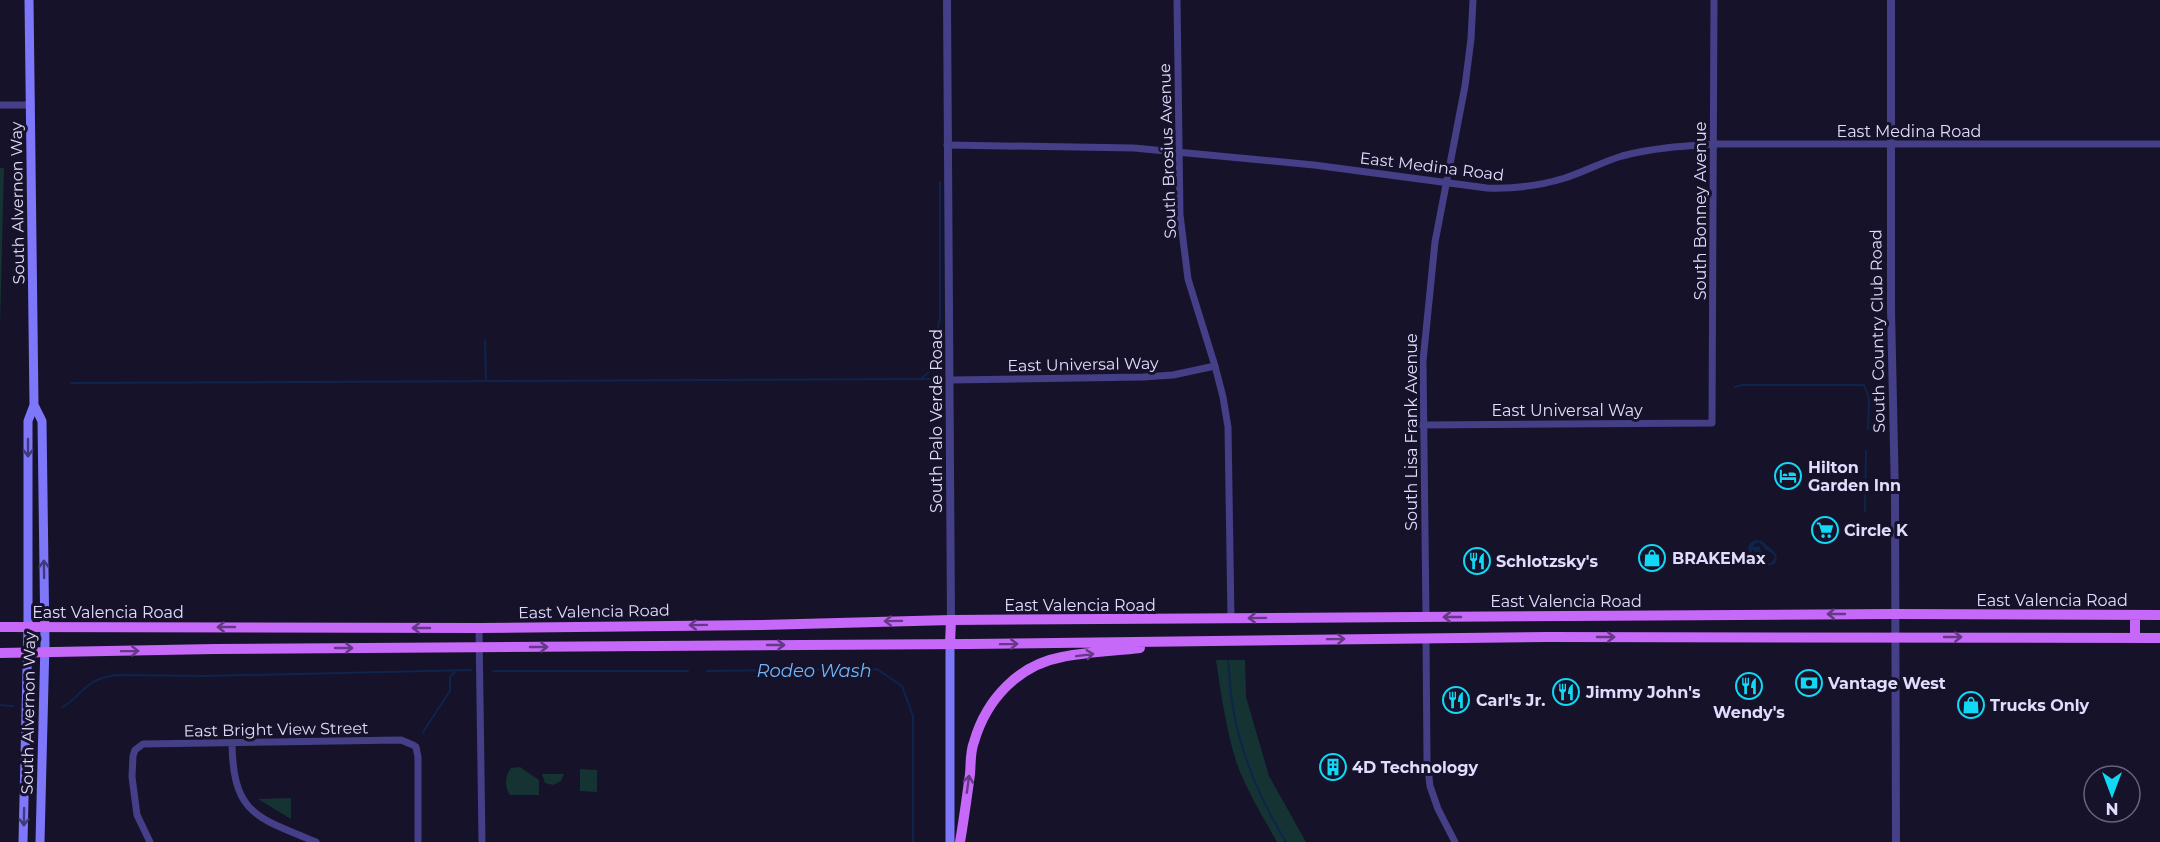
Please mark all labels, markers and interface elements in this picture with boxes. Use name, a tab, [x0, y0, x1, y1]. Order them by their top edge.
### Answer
street label: South Brosius Avenue	[1155, 63, 1180, 239]
street label: South Alvernon Way	[7, 121, 28, 285]
street label: South Bonney Avenue	[1691, 122, 1710, 300]
street label: East Medina Road	[1837, 122, 1981, 141]
street label: East Medina Road	[1359, 148, 1505, 185]
street label: South Country Club Road	[1866, 229, 1889, 433]
street label: South Palo Verde Road	[927, 329, 946, 513]
street label: South Lisa Frank Avenue	[1402, 333, 1421, 531]
street label: East Universal Way	[1007, 354, 1159, 375]
street label: East Universal Way	[1491, 401, 1643, 420]
one-way arrow	[22, 438, 34, 458]
place label: Hilton Garden Inn	[1808, 458, 1901, 495]
hotel icon: Hilton Garden Inn	[1773, 461, 1803, 491]
supermarket icon: Circle K	[1810, 515, 1840, 545]
place label: Circle K	[1844, 521, 1909, 540]
shop icon: BRAKEMax	[1637, 543, 1667, 573]
restaurant icon: Schlotzsky's	[1462, 546, 1492, 576]
place label: BRAKEMax	[1672, 549, 1766, 568]
place label: Schlotzsky's	[1496, 552, 1598, 571]
one-way arrow	[38, 559, 50, 579]
street label: East Valencia Road	[1976, 591, 2128, 610]
street label: East Valencia Road	[1490, 592, 1642, 611]
street label: East Valencia Road	[1004, 596, 1156, 615]
street label: East Valencia Road	[518, 601, 670, 622]
street label: East Valencia Road	[32, 603, 184, 622]
one-way arrow	[1826, 608, 1846, 620]
one-way arrow	[1442, 611, 1462, 623]
one-way arrow	[1247, 613, 1267, 624]
one-way arrow	[883, 615, 903, 627]
one-way arrow	[688, 619, 708, 631]
one-way arrow	[216, 621, 236, 633]
one-way arrow	[411, 622, 431, 634]
street label: South Alvernon Way	[18, 631, 39, 795]
one-way arrow	[1595, 631, 1615, 643]
one-way arrow	[1942, 631, 1962, 643]
one-way arrow	[1325, 633, 1345, 645]
one-way arrow	[998, 638, 1018, 650]
one-way arrow	[766, 639, 786, 651]
one-way arrow	[529, 641, 549, 653]
one-way arrow	[334, 642, 354, 654]
one-way arrow	[120, 645, 140, 657]
one-way arrow	[1074, 649, 1094, 660]
water label: Rodeo Wash	[756, 660, 872, 682]
bank icon: Vantage West	[1794, 668, 1824, 698]
restaurant icon: Wendy's	[1734, 671, 1764, 701]
place label: Vantage West	[1827, 674, 1946, 693]
restaurant icon: Jimmy John's	[1551, 677, 1581, 707]
place label: Jimmy John's	[1585, 683, 1701, 702]
restaurant icon: Carl's Jr.	[1441, 685, 1471, 715]
shop icon: Trucks Only	[1956, 690, 1986, 720]
place label: Carl's Jr.	[1476, 691, 1545, 710]
place label: Trucks Only	[1990, 696, 2090, 715]
place label: Wendy's	[1713, 703, 1785, 722]
street label: East Bright View Street	[183, 718, 369, 741]
building icon: 4D Technology	[1318, 752, 1348, 782]
place label: 4D Technology	[1352, 758, 1478, 777]
north arrow	[2082, 764, 2142, 824]
one-way arrow	[963, 775, 974, 794]
text: N	[2106, 799, 2118, 818]
one-way arrow	[18, 806, 30, 826]

